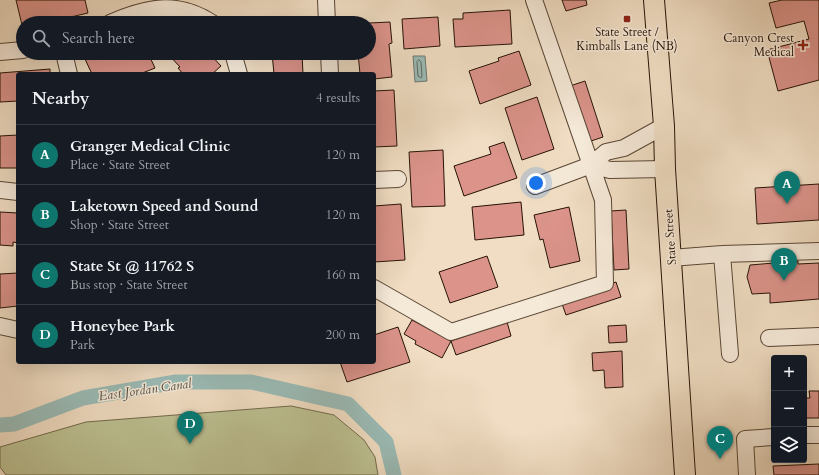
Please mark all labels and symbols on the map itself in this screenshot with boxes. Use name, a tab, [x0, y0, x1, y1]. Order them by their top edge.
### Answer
marker: State Street / Kimballs Lane (NB)	[622, 14, 632, 24]
place label: State Street / Kimballs Lane (NB)	[576, 24, 678, 54]
place label: Canyon Crest Medical	[723, 30, 794, 60]
marker: Canyon Crest Medical	[797, 39, 809, 51]
pin: A	[774, 171, 800, 204]
your location	[526, 173, 546, 193]
street label: State Street	[660, 208, 680, 266]
pin: B	[771, 248, 797, 281]
water label: East Jordan Canal	[97, 374, 193, 405]
pin: D	[177, 411, 203, 444]
pin: C	[707, 426, 733, 459]

